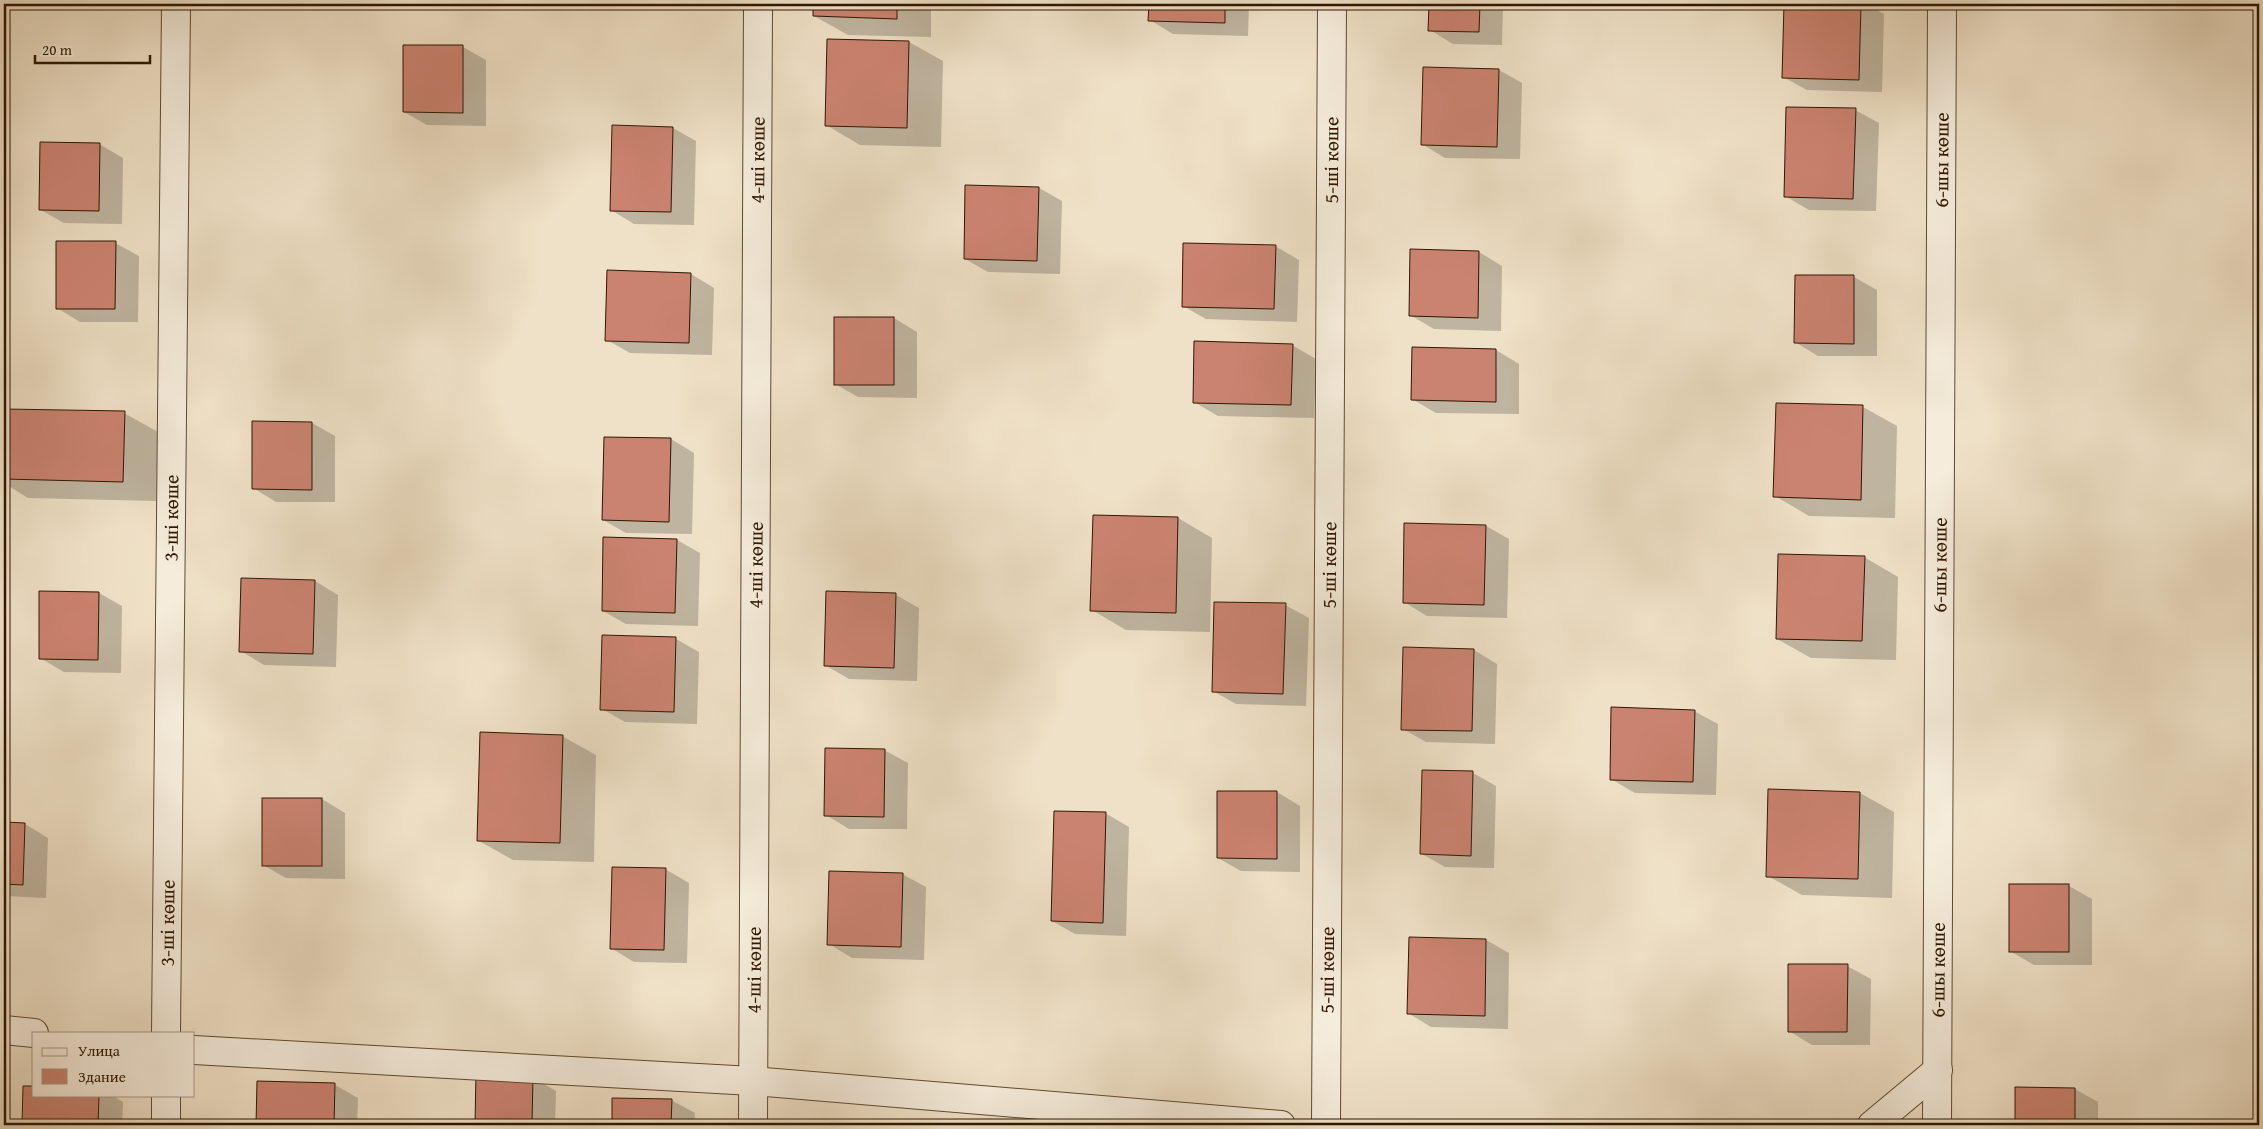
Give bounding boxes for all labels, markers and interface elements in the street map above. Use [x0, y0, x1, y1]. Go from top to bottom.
scale bar [35, 32, 150, 64]
text: 20 m [42, 39, 73, 60]
street label: 6-шы көше [1926, 112, 1956, 208]
street label: 4-ші көше [742, 116, 771, 204]
street label: 5-ші көше [1316, 116, 1345, 204]
street label: 3-ші көше [156, 474, 185, 562]
street label: 6-шы көше [1924, 517, 1954, 613]
street label: 4-ші көше [740, 521, 770, 609]
street label: 5-ші көше [1314, 521, 1343, 609]
street label: 3-ші көше [152, 879, 181, 967]
street label: 6-шы көше [1922, 922, 1952, 1018]
street label: 4-ші көше [738, 926, 768, 1014]
street label: 5-ші көше [1312, 926, 1341, 1014]
legend [32, 1032, 195, 1096]
text: Улица [78, 1040, 121, 1061]
text: Здание [78, 1066, 126, 1087]

